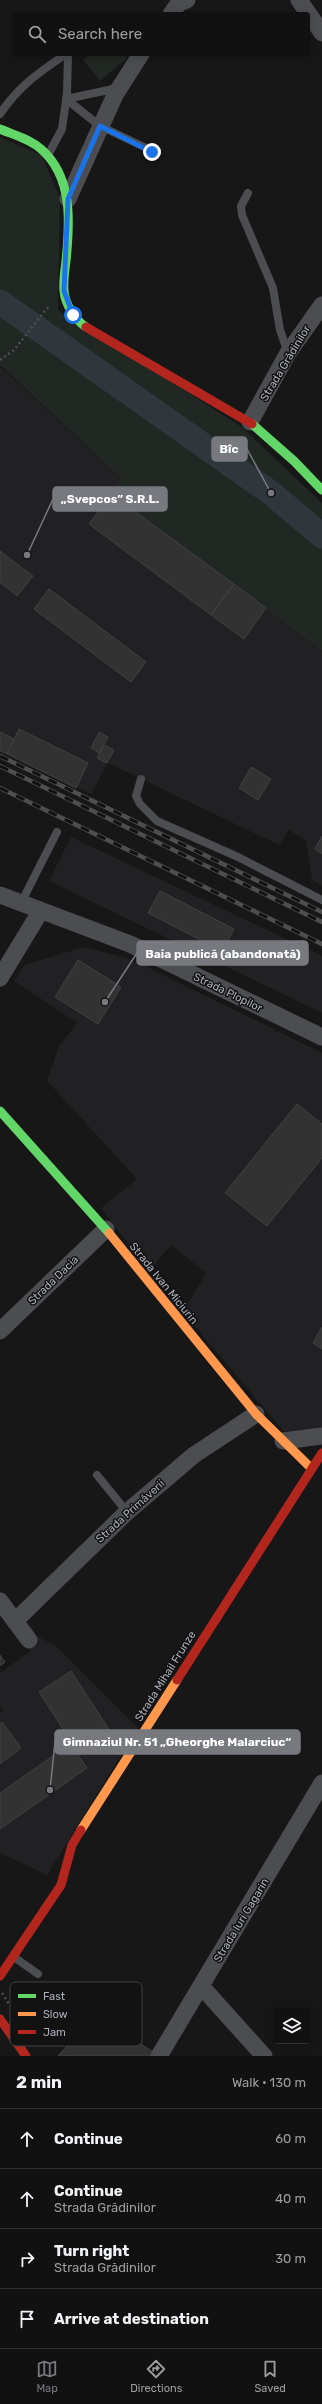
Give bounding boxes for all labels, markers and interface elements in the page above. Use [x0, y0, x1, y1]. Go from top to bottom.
search box [12, 12, 310, 56]
icon: search [26, 23, 48, 45]
text: Search here [58, 25, 142, 43]
route end [143, 143, 161, 161]
route start [64, 306, 82, 324]
street label: Strada Grădinilor [258, 322, 314, 403]
callout: Bîc [212, 437, 247, 461]
text: Bîc [220, 442, 238, 456]
callout: „Svepcos” S.R.L. [53, 487, 167, 511]
text: „Svepcos” S.R.L. [61, 492, 159, 506]
callout: Baia publică (abandonată) [137, 941, 308, 965]
text: Baia publică (abandonată) [145, 947, 301, 961]
street label: Strada Plopilor [191, 970, 265, 1015]
street label: Strada Ivan Miciurin [127, 1240, 201, 1327]
street label: Strada Dacia [25, 1253, 81, 1308]
street label: Strada Primăverii [93, 1477, 167, 1546]
street label: Strada Mihail Frunze [132, 1629, 199, 1724]
callout: Gimnaziul Nr. 51 „Gheorghe Malarciuc“ [55, 1730, 300, 1754]
text: Gimnaziul Nr. 51 „Gheorghe Malarciuc“ [63, 1735, 291, 1749]
street label: Strada Iuri Gagarin [211, 1876, 272, 1965]
legend [10, 1982, 142, 2046]
text: Fast [43, 1990, 66, 2003]
text: Slow [43, 2008, 68, 2021]
map controls [274, 2008, 310, 2044]
button: layers [274, 2008, 310, 2044]
text: Jam [43, 2026, 66, 2039]
text: 2 min [16, 2072, 62, 2092]
text: Walk · 130 m [232, 2075, 306, 2090]
icon: ahead [16, 2128, 38, 2150]
text: Continue [54, 2130, 123, 2148]
text: 60 m [275, 2131, 306, 2146]
text: Continue [54, 2182, 123, 2200]
icon: ahead [16, 2188, 38, 2210]
text: 40 m [275, 2191, 306, 2206]
text: Strada Grădinilor [54, 2200, 156, 2215]
text: Turn right [54, 2242, 129, 2260]
icon: right [16, 2248, 38, 2270]
text: 30 m [275, 2251, 306, 2266]
text: Strada Grădinilor [54, 2260, 156, 2275]
icon: arrive [16, 2308, 38, 2330]
text: Arrive at destination [54, 2310, 209, 2328]
tab: Map [36, 2358, 58, 2395]
tab: Directions [130, 2358, 182, 2395]
tab: Saved [255, 2358, 286, 2395]

